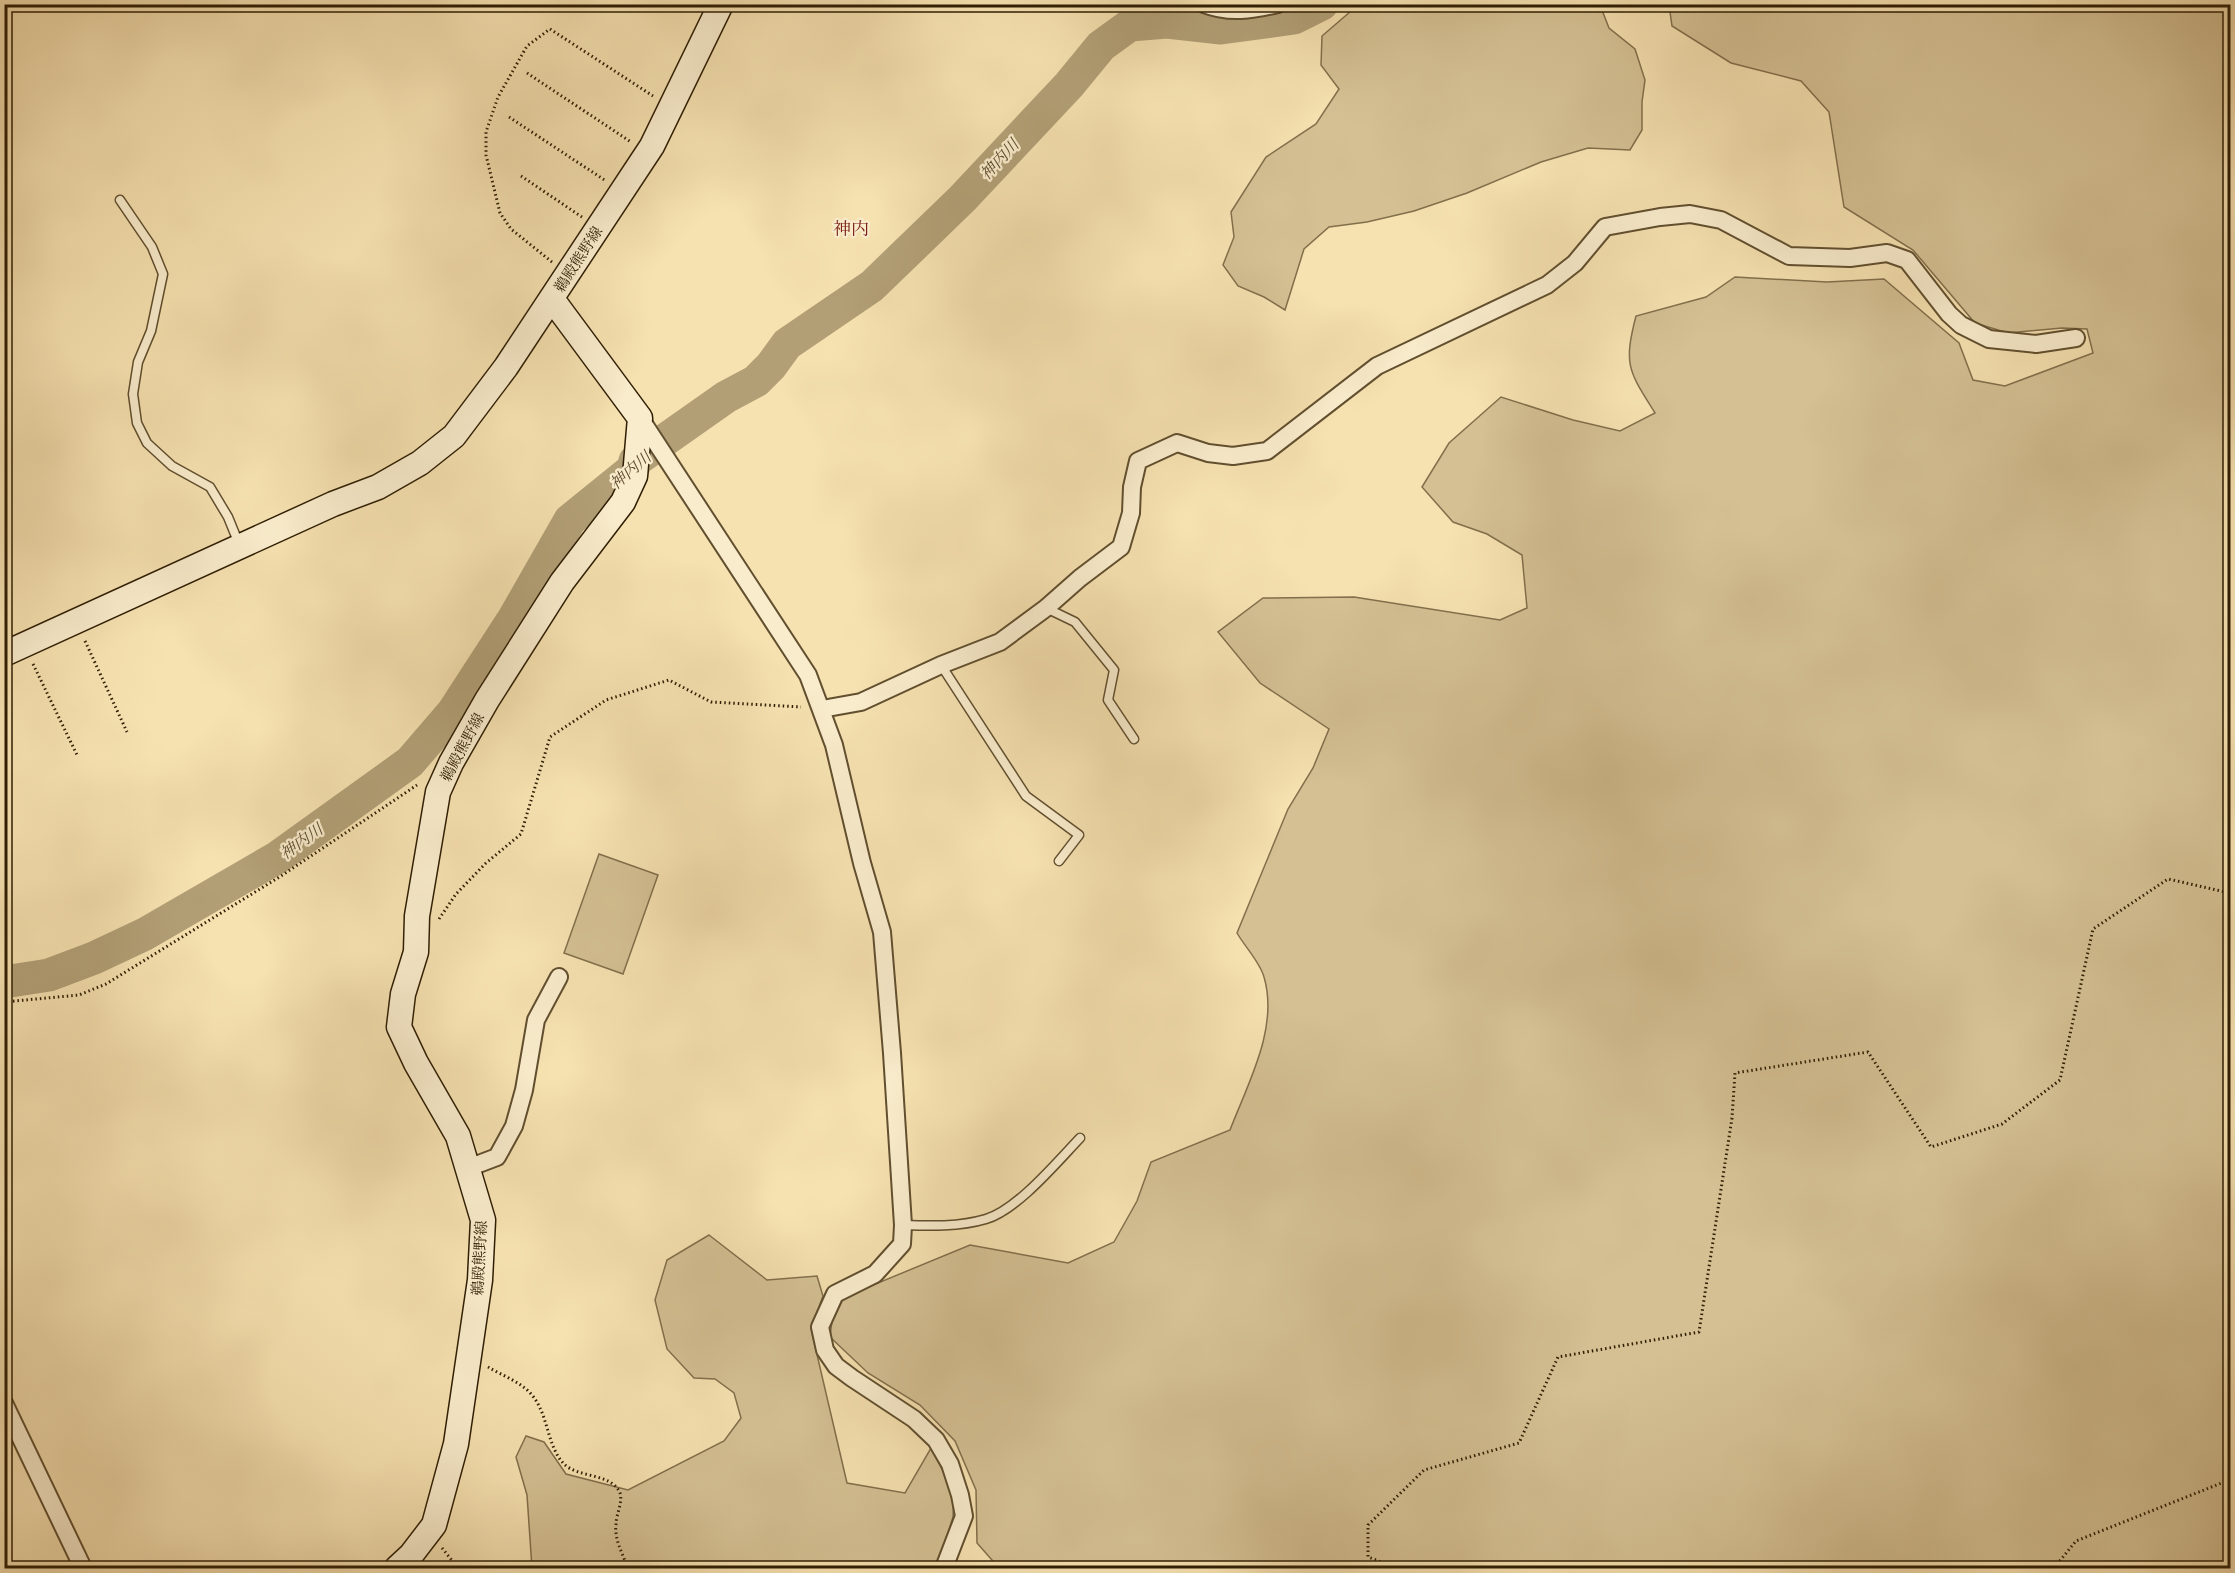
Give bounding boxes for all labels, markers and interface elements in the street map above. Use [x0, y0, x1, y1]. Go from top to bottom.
water label: 神内川 [975, 133, 1024, 183]
district label: 神内 [833, 218, 869, 240]
street label: 鵜殿熊野線 [550, 222, 606, 296]
water label: 神内川 [605, 445, 656, 493]
street label: 鵜殿熊野線 [436, 709, 488, 785]
water label: 神内川 [276, 818, 328, 863]
street label: 鵜殿熊野線 [468, 1220, 490, 1296]

